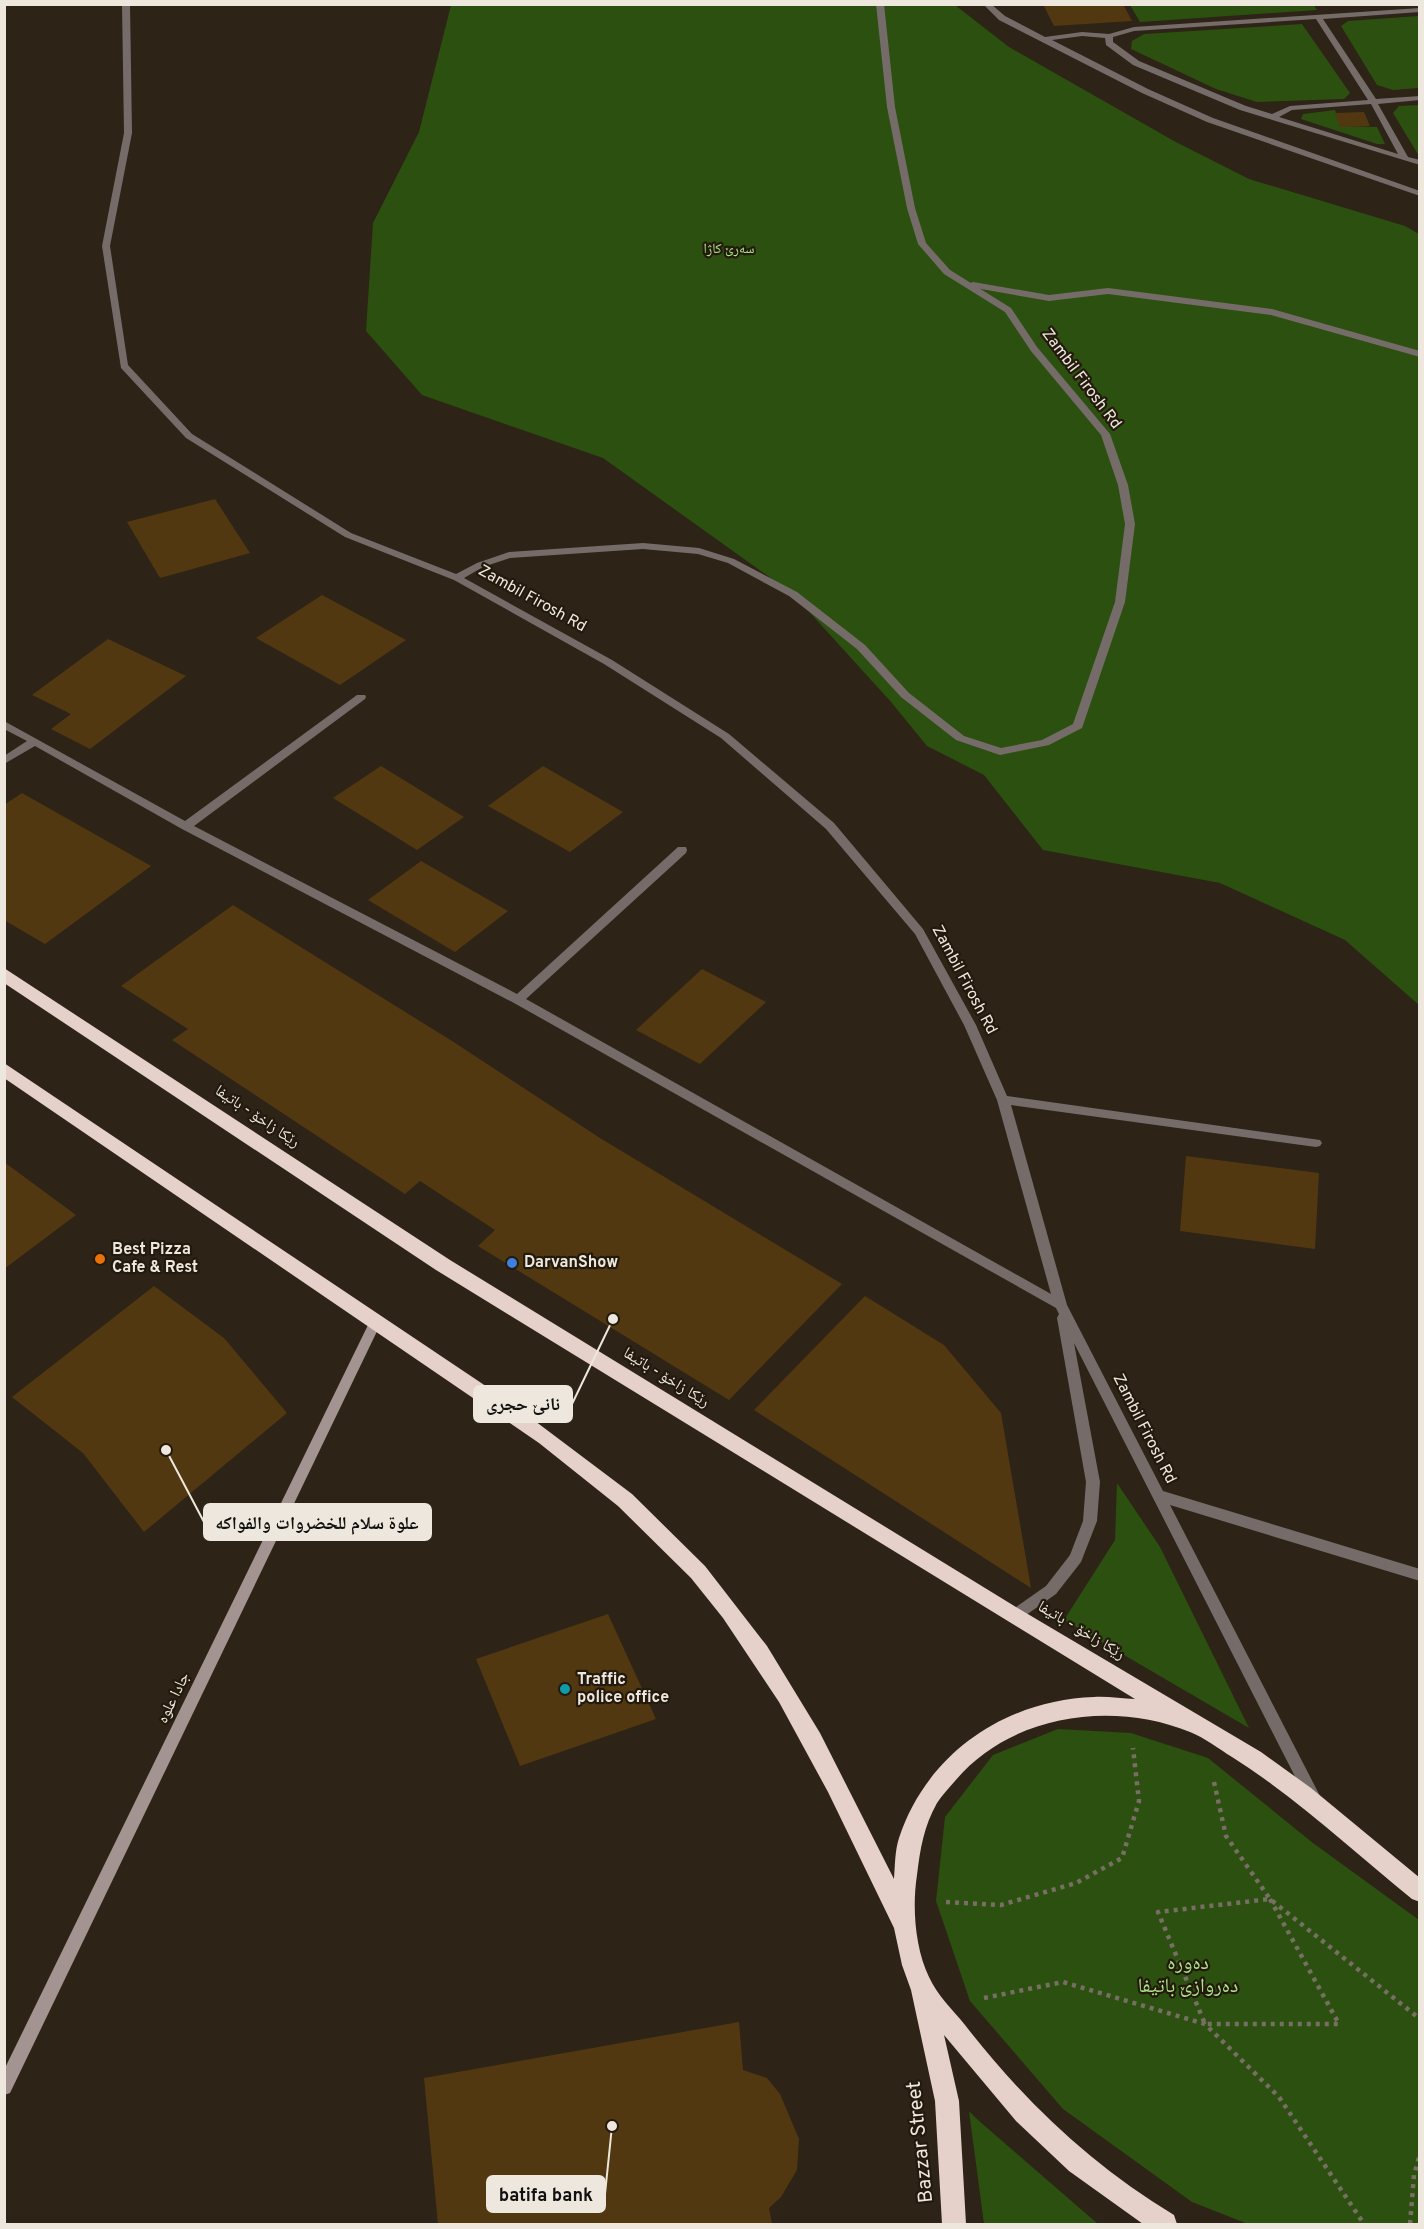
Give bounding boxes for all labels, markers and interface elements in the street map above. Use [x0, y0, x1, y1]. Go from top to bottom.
park label: سەرێ کاژا [704, 241, 754, 258]
street label: Zambil Firosh Rd [1037, 325, 1125, 433]
street label: Zambil Firosh Rd [474, 561, 590, 637]
street label: Zambil Firosh Rd [927, 922, 1001, 1038]
street label: رێکا زاخۆ - باتیفا [211, 1081, 303, 1153]
place label: Best Pizza Cafe & Rest [112, 1240, 198, 1278]
marker: Best Pizza Cafe & Rest [93, 1252, 107, 1266]
place label: DarvanShow [524, 1253, 618, 1273]
marker: DarvanShow [505, 1256, 519, 1270]
street label: رێکا زاخۆ - باتیفا [619, 1343, 713, 1413]
street label: Zambil Firosh Rd [1108, 1371, 1180, 1487]
callout: نانێ حجری [474, 1386, 572, 1422]
text: نانێ حجری [486, 1394, 560, 1417]
callout: علوة سلام للخضروات والفواكه [204, 1504, 431, 1540]
text: علوة سلام للخضروات والفواكه [215, 1513, 419, 1536]
street label: رێکا زاخۆ - باتیفا [1034, 1597, 1128, 1665]
street label: جادا علوه [153, 1669, 195, 1727]
place label: Traffic police office [577, 1670, 669, 1708]
marker: Traffic police office [558, 1682, 572, 1696]
park label: ده‌وره‌ ده‌روازێ باتيفا [1138, 1951, 1238, 2000]
street label: Bazzar Street [902, 2080, 940, 2204]
callout: batifa bank [487, 2176, 605, 2212]
text: batifa bank [499, 2185, 593, 2208]

